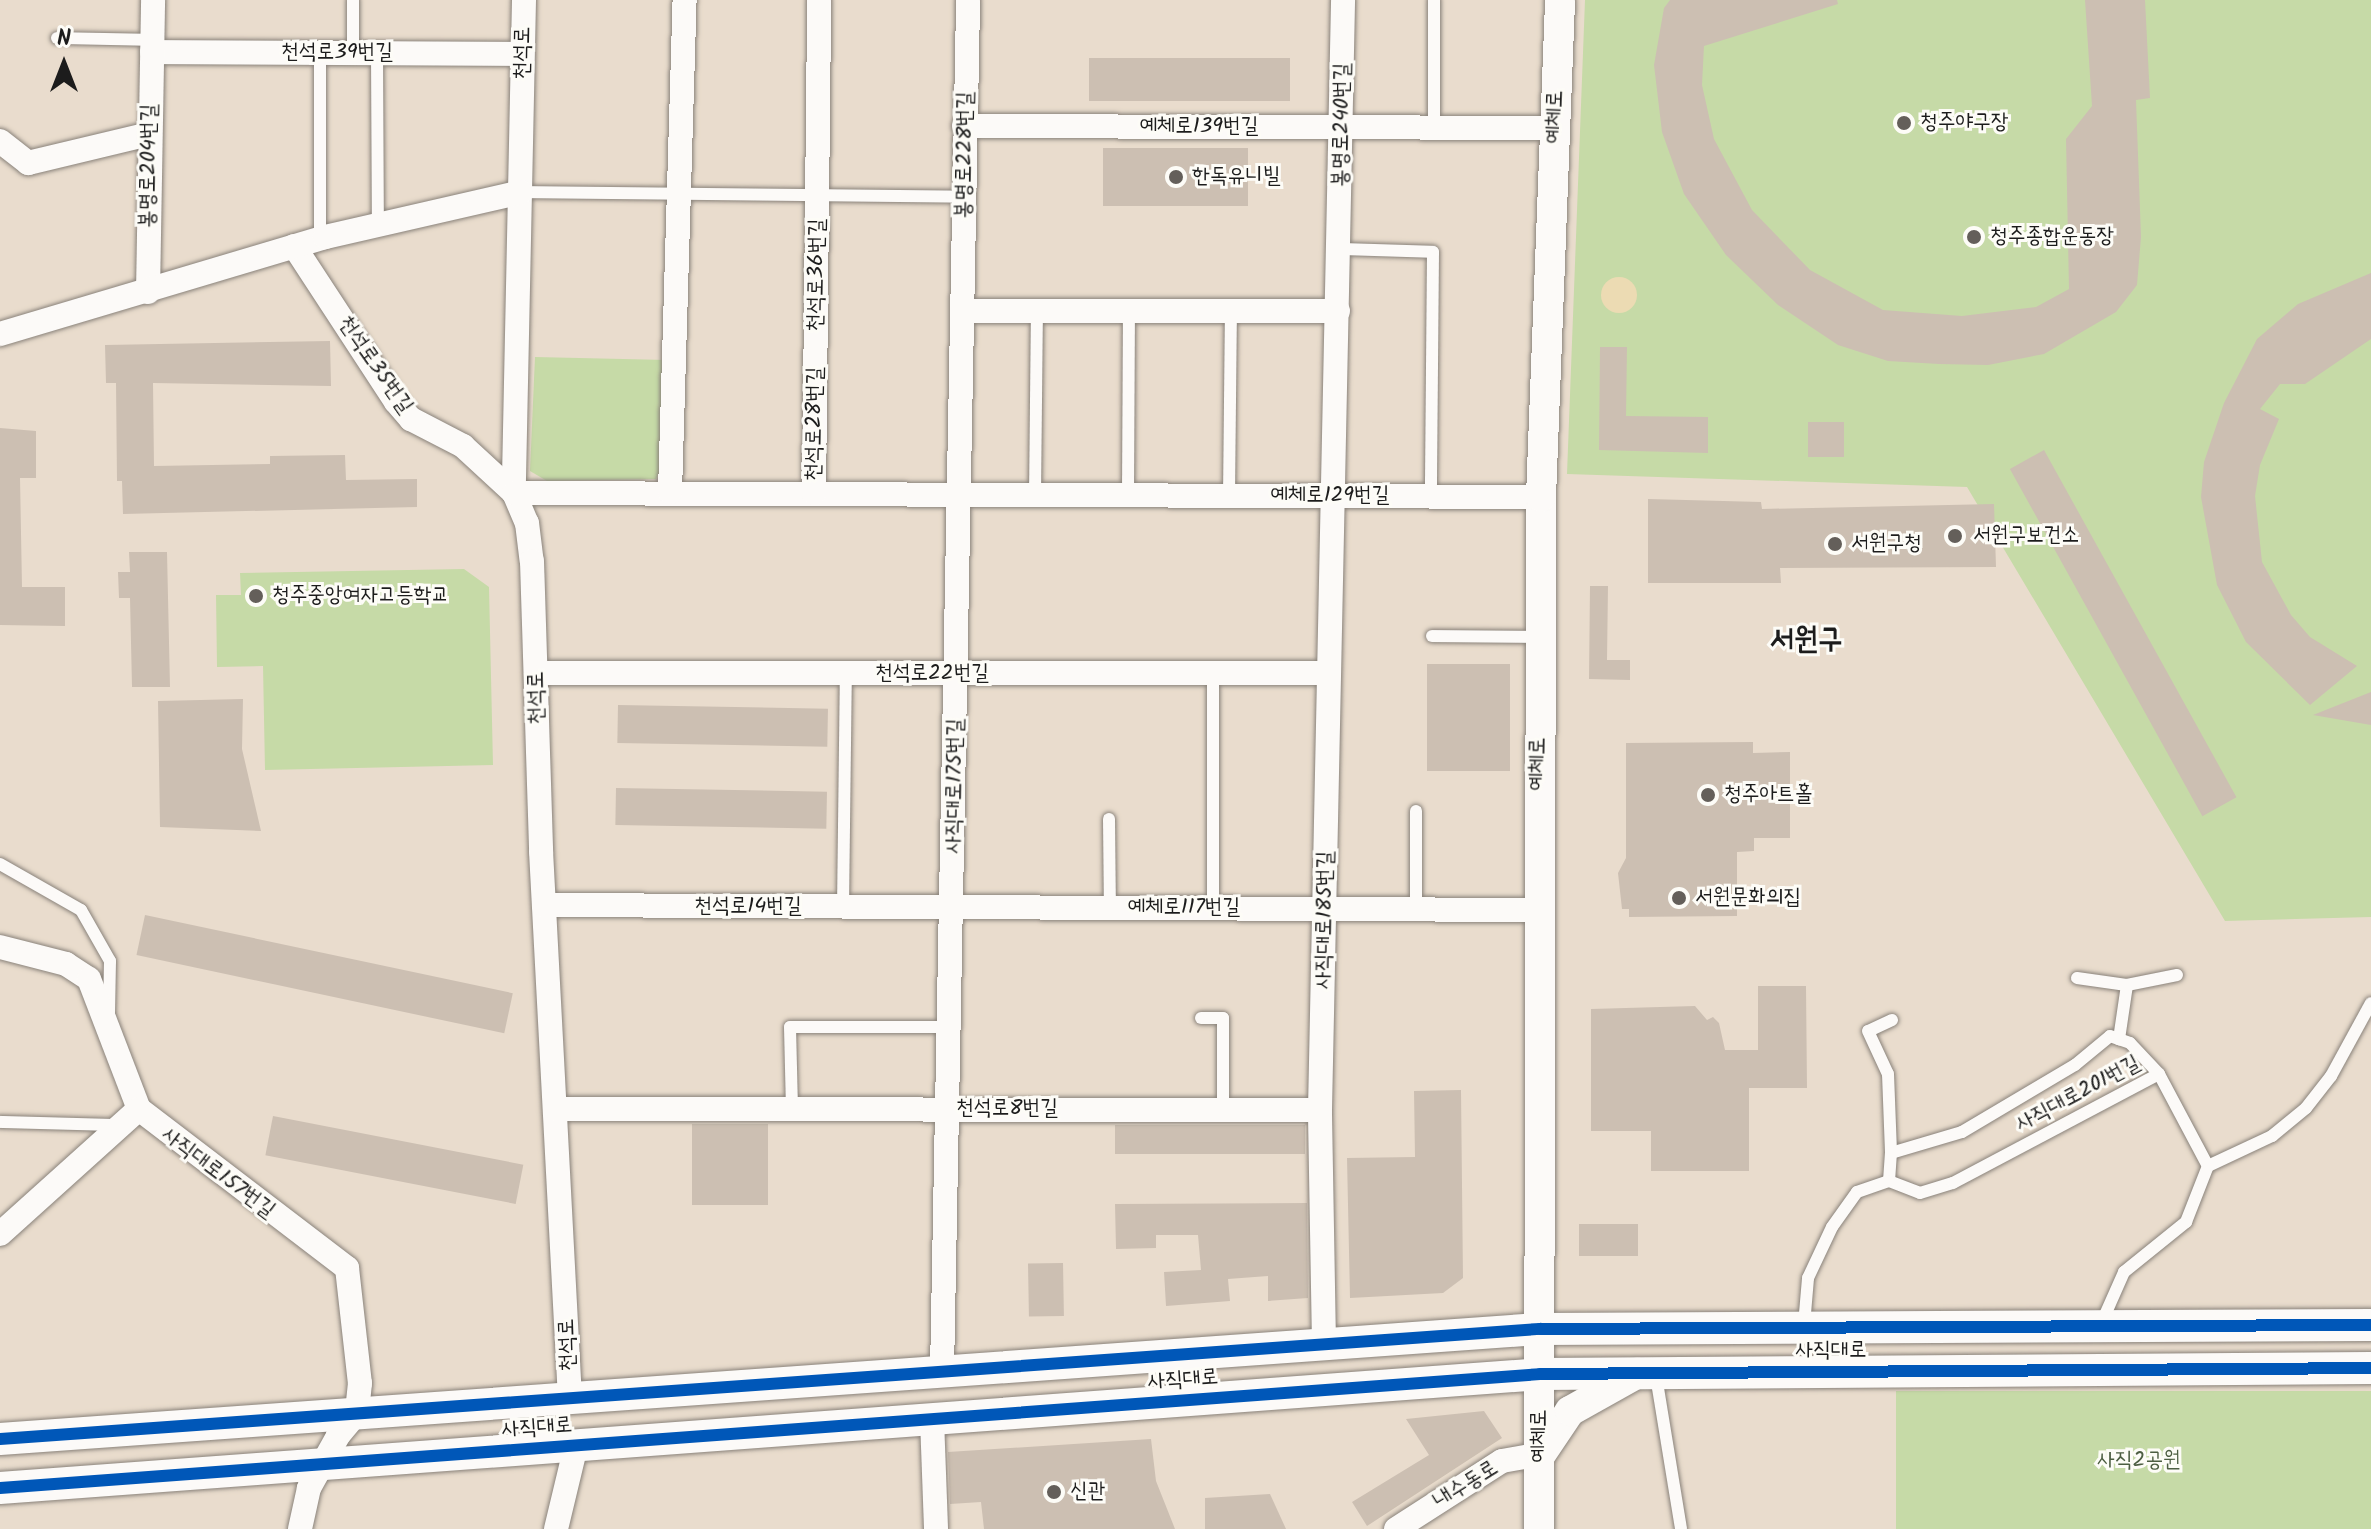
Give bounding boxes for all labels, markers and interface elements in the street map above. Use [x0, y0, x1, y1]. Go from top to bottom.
text: N [57, 22, 71, 57]
north arrow [24, 24, 104, 104]
street label: 천석로 [509, 26, 537, 80]
street label: 천석로39번길 [281, 40, 393, 66]
street label: 봉명로240번길 [1328, 63, 1356, 187]
street label: 예체로 [1541, 90, 1569, 144]
street label: 봉명로228번길 [951, 91, 979, 219]
street label: 봉명로204번길 [135, 104, 163, 228]
place label: 청주야구장 [1920, 110, 2009, 136]
street label: 예체로139번길 [1140, 114, 1258, 140]
marker: 청주야구장 [1895, 114, 1913, 132]
place label: 한독유니빌 [1192, 164, 1281, 190]
marker: 한독유니빌 [1167, 168, 1185, 186]
street label: 천석로36번길 [803, 218, 831, 332]
place label: 청주종합운동장 [1990, 224, 2114, 250]
marker: 청주종합운동장 [1965, 228, 1983, 246]
street label: 천석로35번길 [332, 311, 418, 419]
street label: 천석로28번길 [801, 367, 829, 481]
street label: 예체로129번길 [1271, 483, 1389, 509]
place label: 서원구보건소 [1973, 523, 2079, 549]
marker: 서원구보건소 [1944, 525, 1966, 547]
place label: 서원구청 [1851, 531, 1922, 557]
marker: 서원구청 [1826, 535, 1844, 553]
place label: 청주중앙여자고등학교 [272, 583, 449, 609]
marker: 청주중앙여자고등학교 [247, 587, 265, 605]
district label: 서원구 [1770, 622, 1842, 658]
street label: 천석로22번길 [875, 661, 989, 687]
street label: 천석로 [523, 671, 551, 725]
street label: 사직대로175번길 [941, 718, 969, 854]
street label: 예체로 [1524, 737, 1552, 791]
place label: 청주아트홀 [1724, 782, 1813, 808]
marker: 청주아트홀 [1699, 786, 1717, 804]
street label: 사직대로185번길 [1311, 851, 1339, 989]
place label: 서원문화의집 [1695, 885, 1801, 911]
marker: 서원문화의집 [1670, 889, 1688, 907]
street label: 천석로14번길 [694, 894, 802, 920]
street label: 예체로117번길 [1128, 895, 1240, 921]
street label: 사직대로201번길 [2011, 1050, 2145, 1138]
street label: 천석로8번길 [956, 1096, 1058, 1122]
street label: 사직대로157번길 [156, 1122, 280, 1224]
street label: 천석로 [554, 1318, 582, 1372]
street label: 사직대로 [1796, 1338, 1866, 1364]
street label: 사직대로 [1147, 1364, 1219, 1396]
street label: 예체로 [1527, 1409, 1553, 1463]
street label: 사직대로 [501, 1412, 573, 1444]
park label: 사직2공원 [2097, 1448, 2181, 1474]
street label: 내수동로 [1429, 1455, 1503, 1515]
place label: 신관 [1070, 1479, 1105, 1505]
marker: 신관 [1045, 1483, 1063, 1501]

